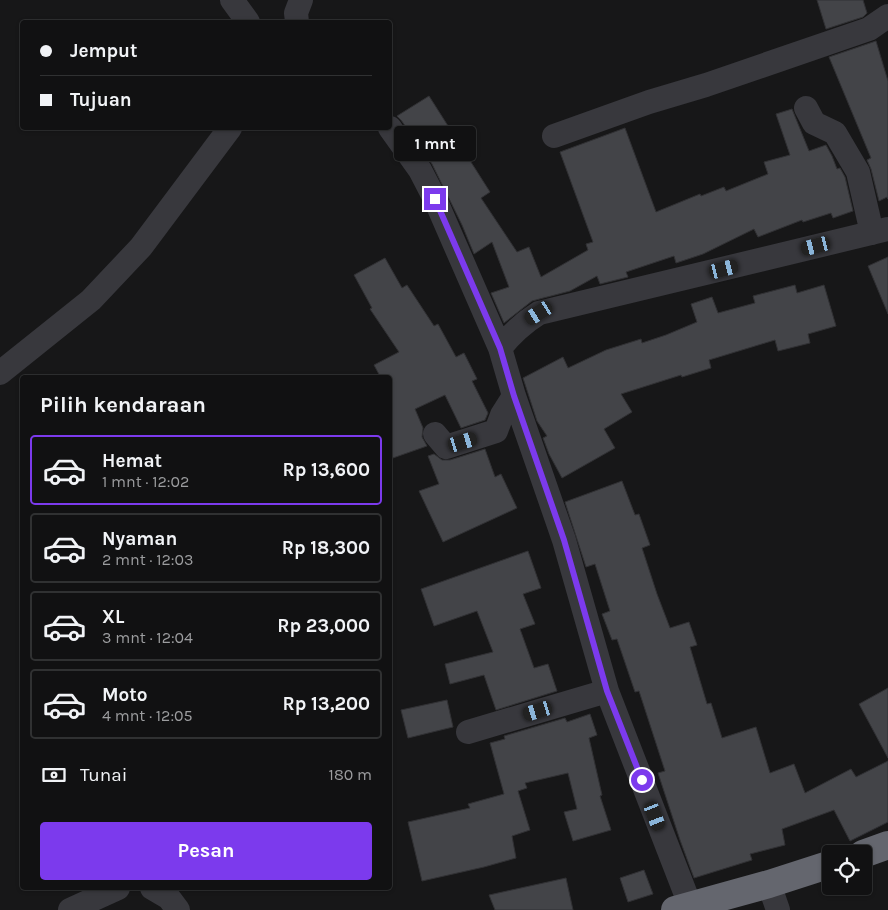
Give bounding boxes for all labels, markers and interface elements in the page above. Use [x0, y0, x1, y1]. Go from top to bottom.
text: Jemput [70, 40, 138, 62]
text: Tujuan [70, 89, 132, 111]
callout: 1 mnt [394, 126, 476, 162]
text: 1 mnt [414, 134, 456, 153]
route end [424, 188, 446, 210]
car [799, 235, 832, 257]
car [707, 258, 740, 280]
car [522, 299, 555, 327]
text: Pilih kendaraan [40, 392, 206, 418]
car [446, 430, 479, 454]
icon: car [42, 448, 87, 493]
text: Hemat [102, 450, 162, 472]
text: Rp 13,600 [282, 459, 370, 481]
text: 1 mnt · 12:02 [102, 472, 189, 491]
icon: car [42, 526, 87, 571]
text: Nyaman [102, 528, 177, 550]
text: Rp 18,300 [282, 537, 370, 559]
text: 2 mnt · 12:03 [102, 550, 193, 569]
icon: car [42, 604, 87, 649]
text: XL [102, 606, 124, 628]
text: Rp 23,000 [277, 615, 370, 637]
text: 3 mnt · 12:04 [102, 628, 193, 647]
icon: car [42, 682, 87, 727]
text: Moto [102, 684, 148, 706]
text: Rp 13,200 [282, 693, 370, 715]
car [521, 699, 554, 723]
text: 4 mnt · 12:05 [102, 706, 193, 725]
icon: cash [40, 761, 68, 789]
text: Tunai [80, 764, 127, 786]
text: 180 m [329, 765, 372, 784]
route start [631, 769, 653, 791]
car [642, 799, 667, 833]
button: Pesan [40, 822, 372, 880]
map controls [822, 845, 872, 895]
button: locate [822, 845, 872, 895]

